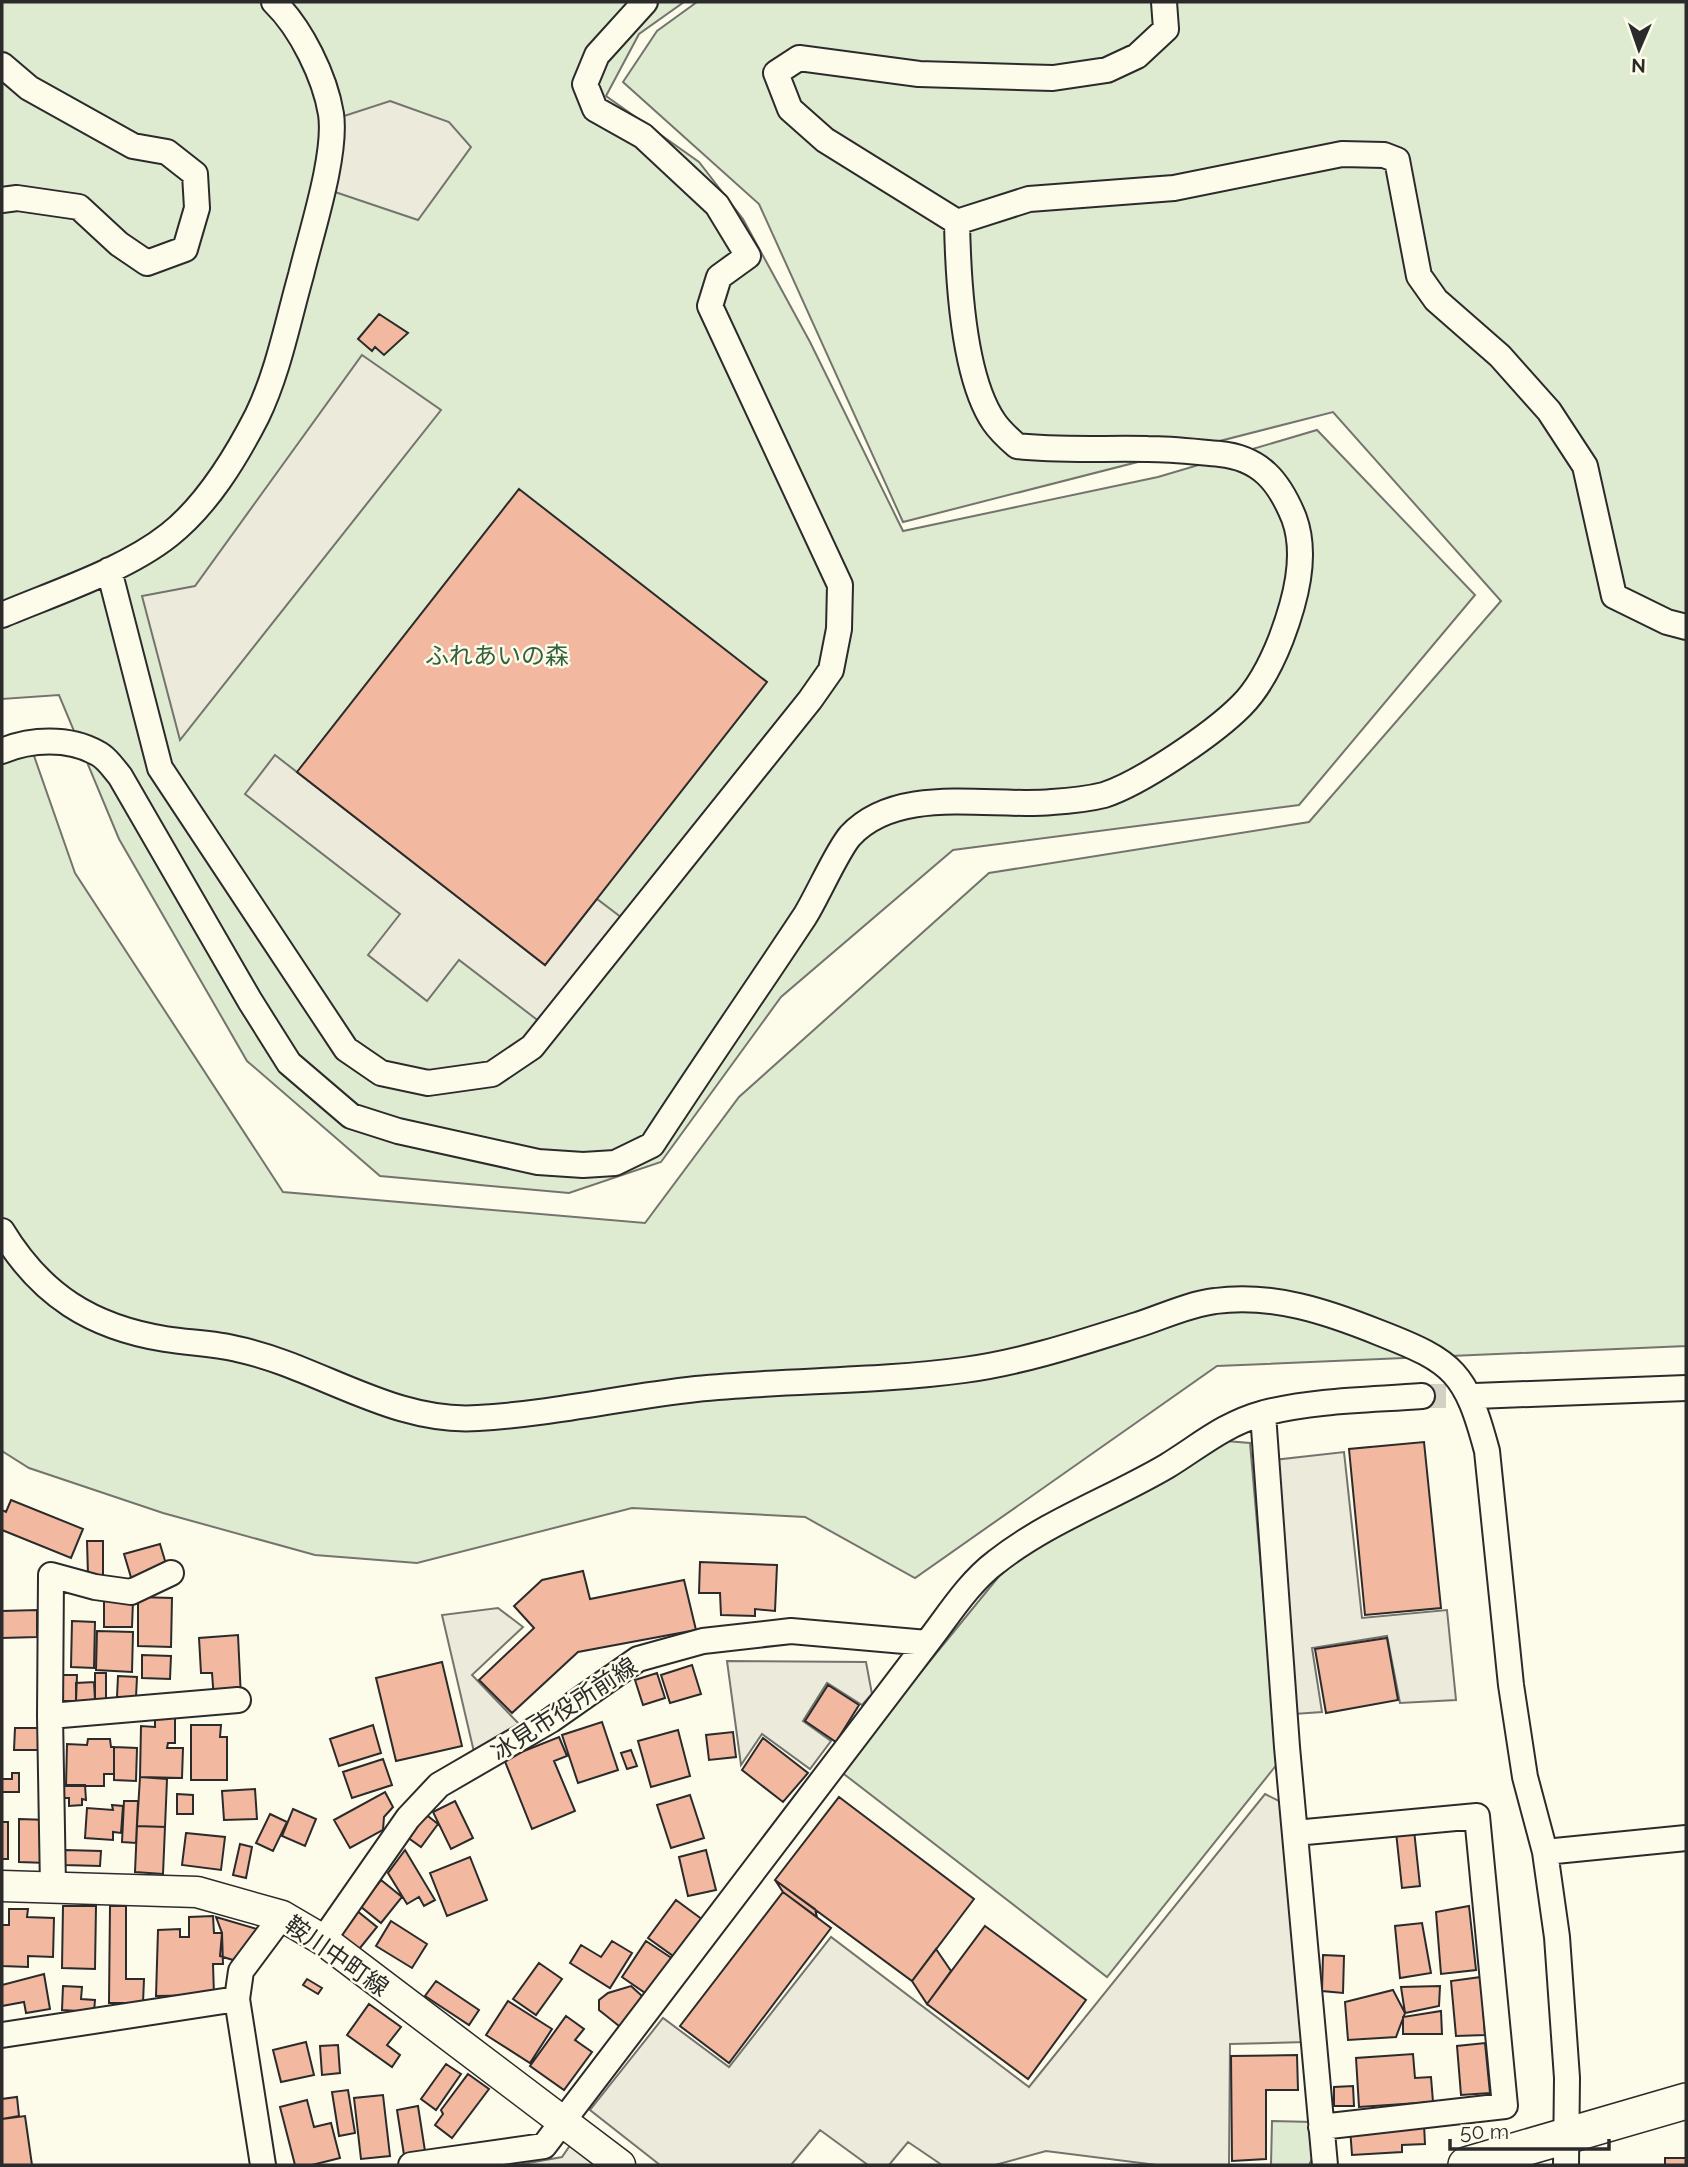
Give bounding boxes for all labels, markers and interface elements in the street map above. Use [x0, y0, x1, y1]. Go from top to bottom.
north arrow [1604, 14, 1674, 84]
text: N [1631, 55, 1646, 77]
park label: ふれあいの森 [425, 641, 569, 670]
street label: 冰見市役所前線 [486, 1651, 642, 1767]
street label: 鞍川中町線 [280, 1910, 394, 2002]
scale bar [1450, 2108, 1609, 2152]
text: 50 m [1460, 2119, 1509, 2144]

